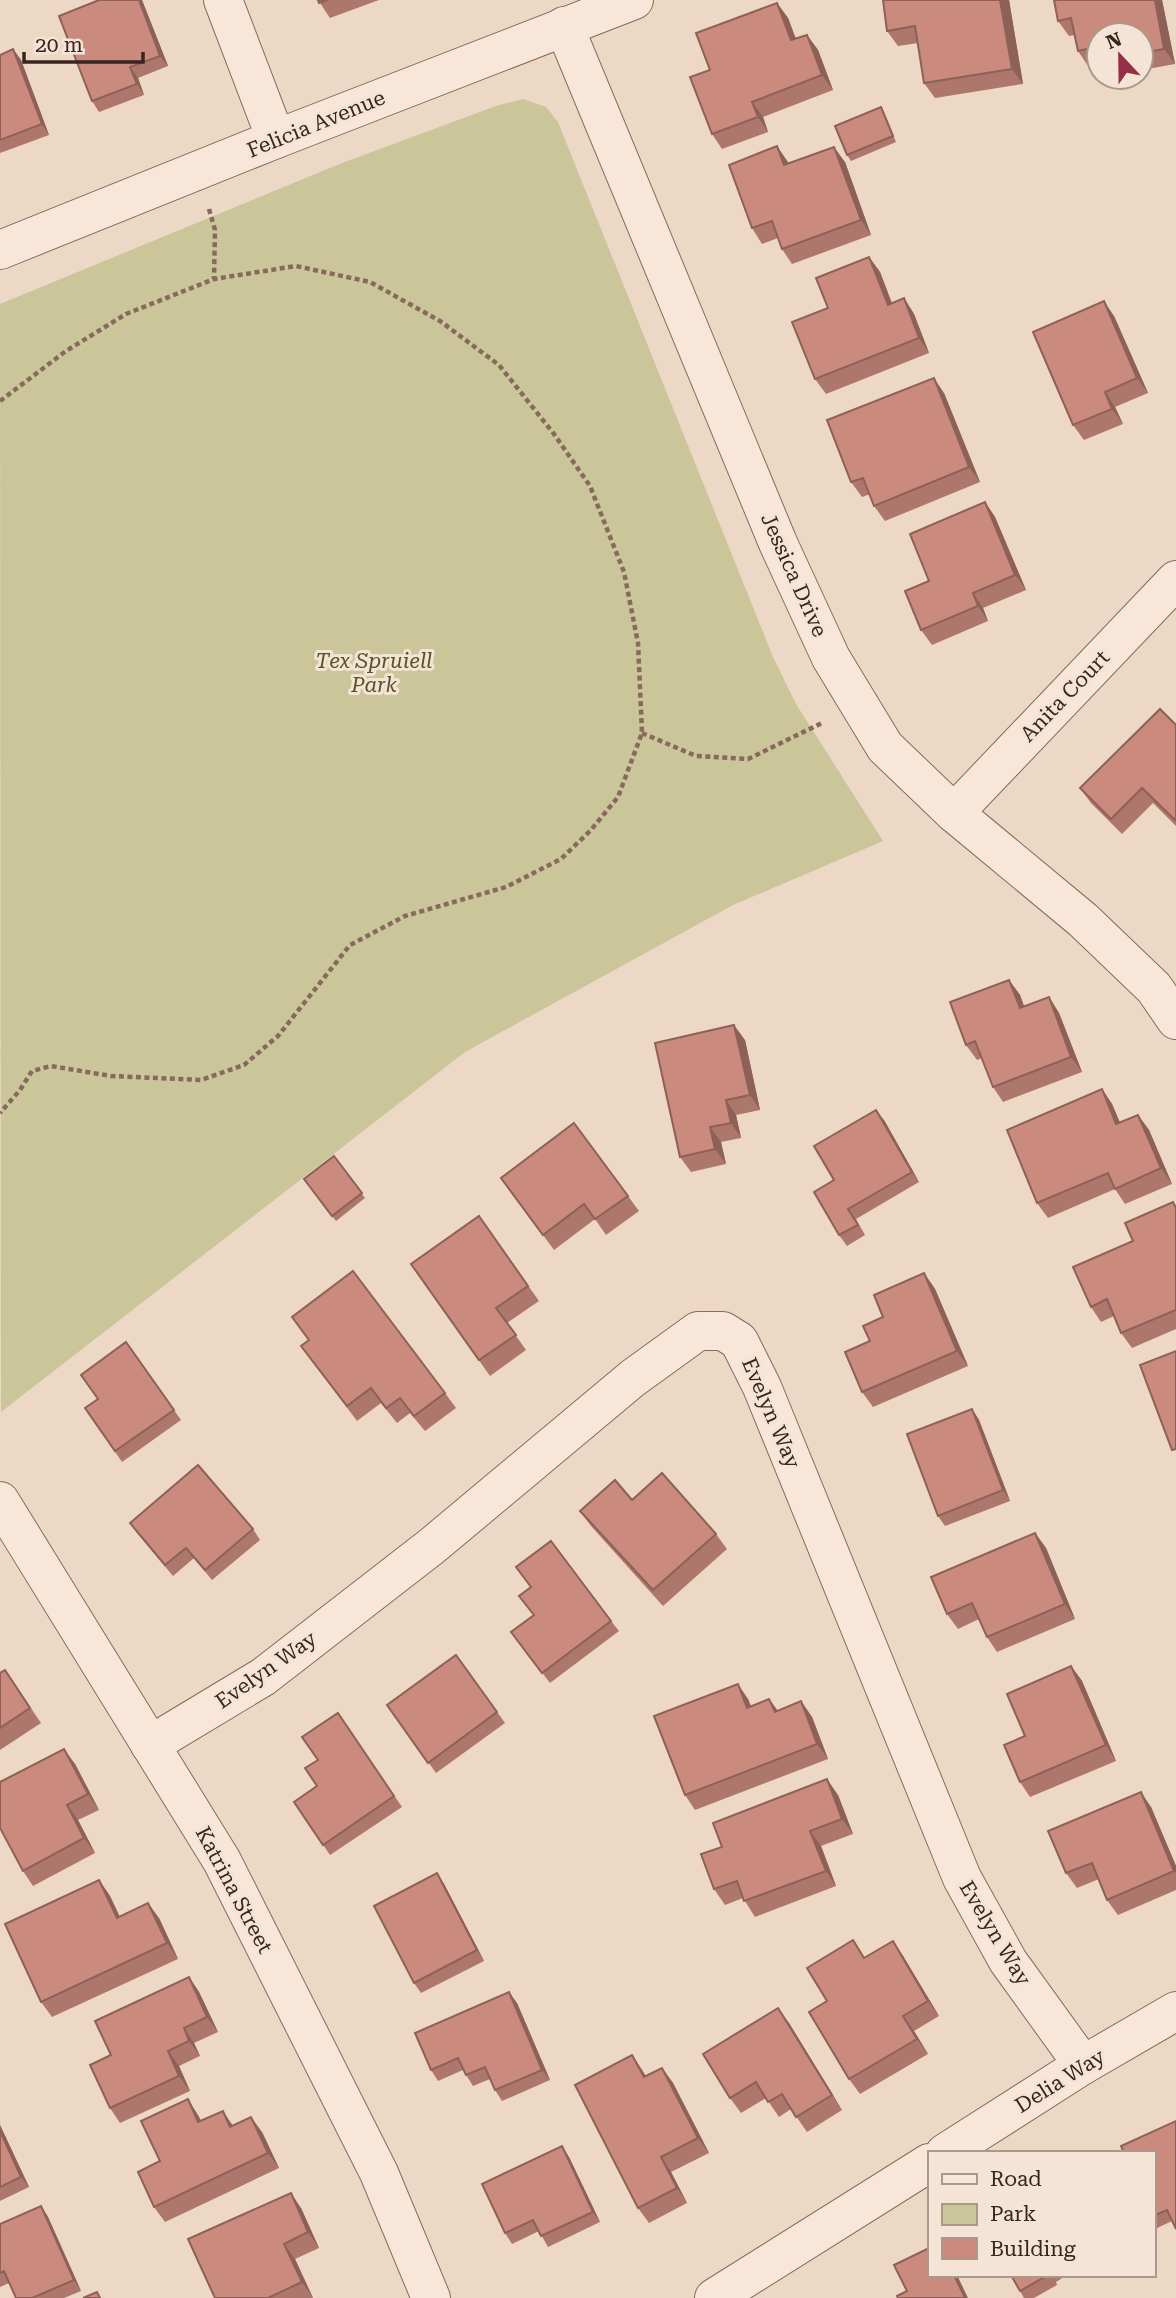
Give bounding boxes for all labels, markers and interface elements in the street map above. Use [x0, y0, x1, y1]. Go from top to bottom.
scale bar [24, 21, 144, 65]
north arrow [1085, 21, 1155, 91]
text: N [1103, 27, 1125, 54]
text: 20 m [35, 33, 83, 57]
street label: Felicia Avenue [244, 85, 388, 163]
street label: Jessica Drive [756, 509, 832, 641]
street label: Anita Court [1016, 645, 1114, 747]
park label: Tex Spruiell Park [316, 649, 432, 697]
street label: Evelyn Way [737, 1354, 805, 1472]
street label: Evelyn Way [211, 1626, 322, 1714]
street label: Katrina Street [191, 1823, 277, 1957]
street label: Evelyn Way [954, 1876, 1036, 1990]
street label: Delia Way [1011, 2044, 1110, 2118]
legend [928, 2151, 1155, 2277]
text: Road [990, 2167, 1042, 2191]
text: Park [990, 2202, 1036, 2226]
text: Building [990, 2237, 1076, 2261]

